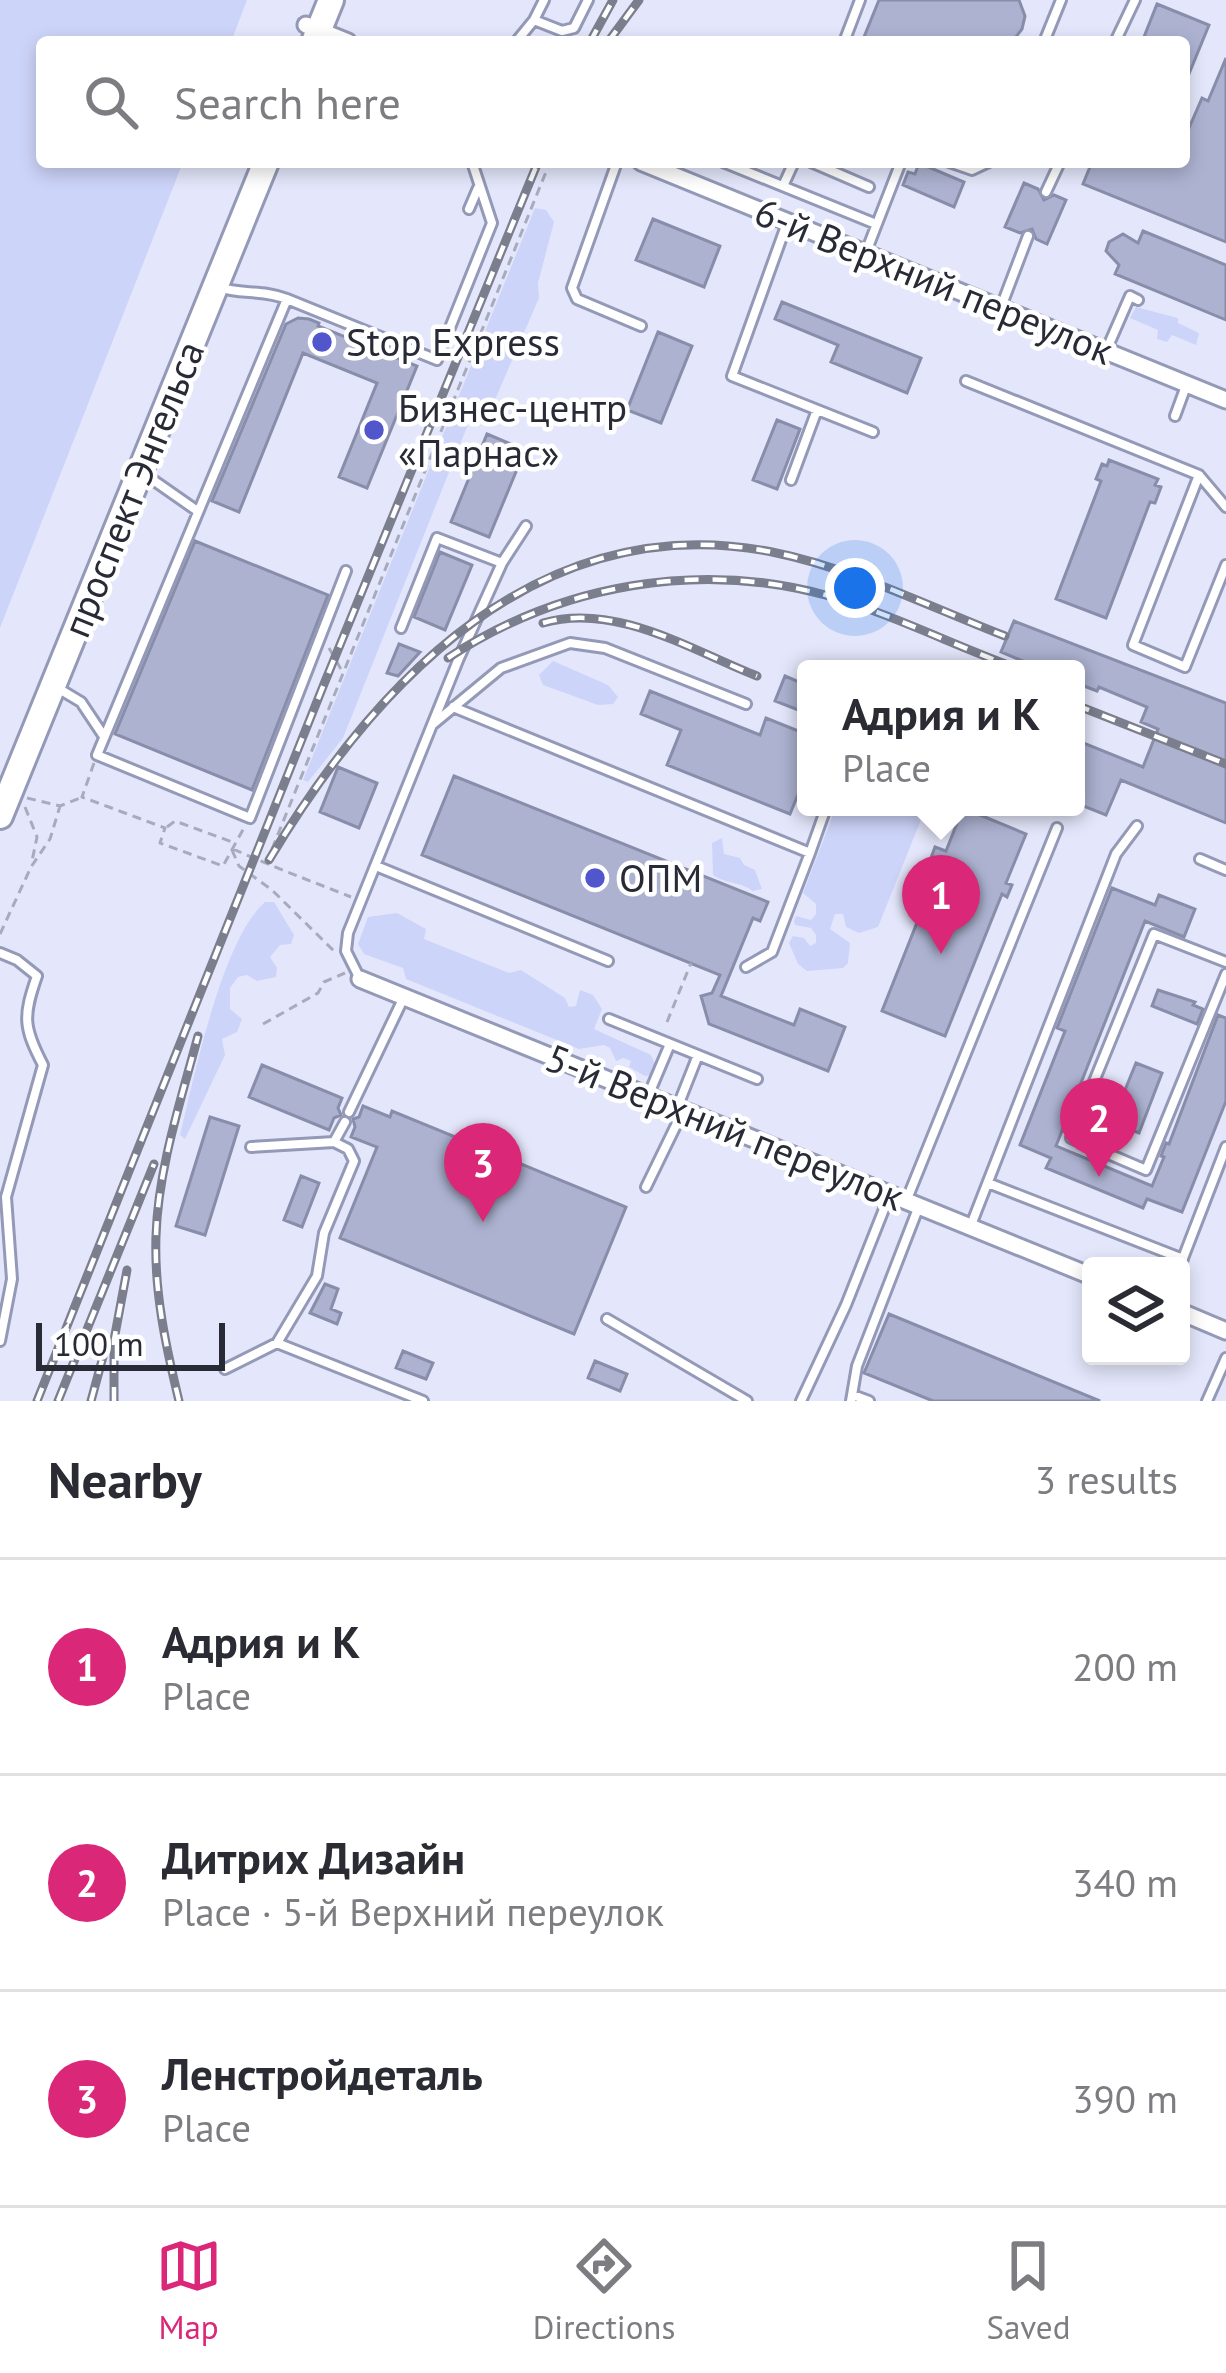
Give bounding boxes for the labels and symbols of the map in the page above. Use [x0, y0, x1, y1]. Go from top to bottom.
street label: 6-й Верхний переулок [748, 185, 1121, 376]
place label: Stop Express [346, 316, 560, 367]
marker: Stop Express [309, 329, 335, 355]
street label: проспект Энгельса [50, 333, 215, 644]
place label: Бизнес-центр «Парнас» [398, 382, 627, 478]
marker: Бизнес-центр «Парнас» [361, 417, 387, 443]
your location [825, 558, 885, 618]
place label: ОПМ [619, 852, 702, 903]
pin: 1 [902, 855, 980, 954]
marker: ОПМ [582, 865, 608, 891]
street label: 5-й Верхний переулок [539, 1031, 912, 1222]
pin: 2 [1060, 1078, 1138, 1177]
pin: 3 [444, 1123, 522, 1222]
scale bar [36, 1317, 225, 1370]

